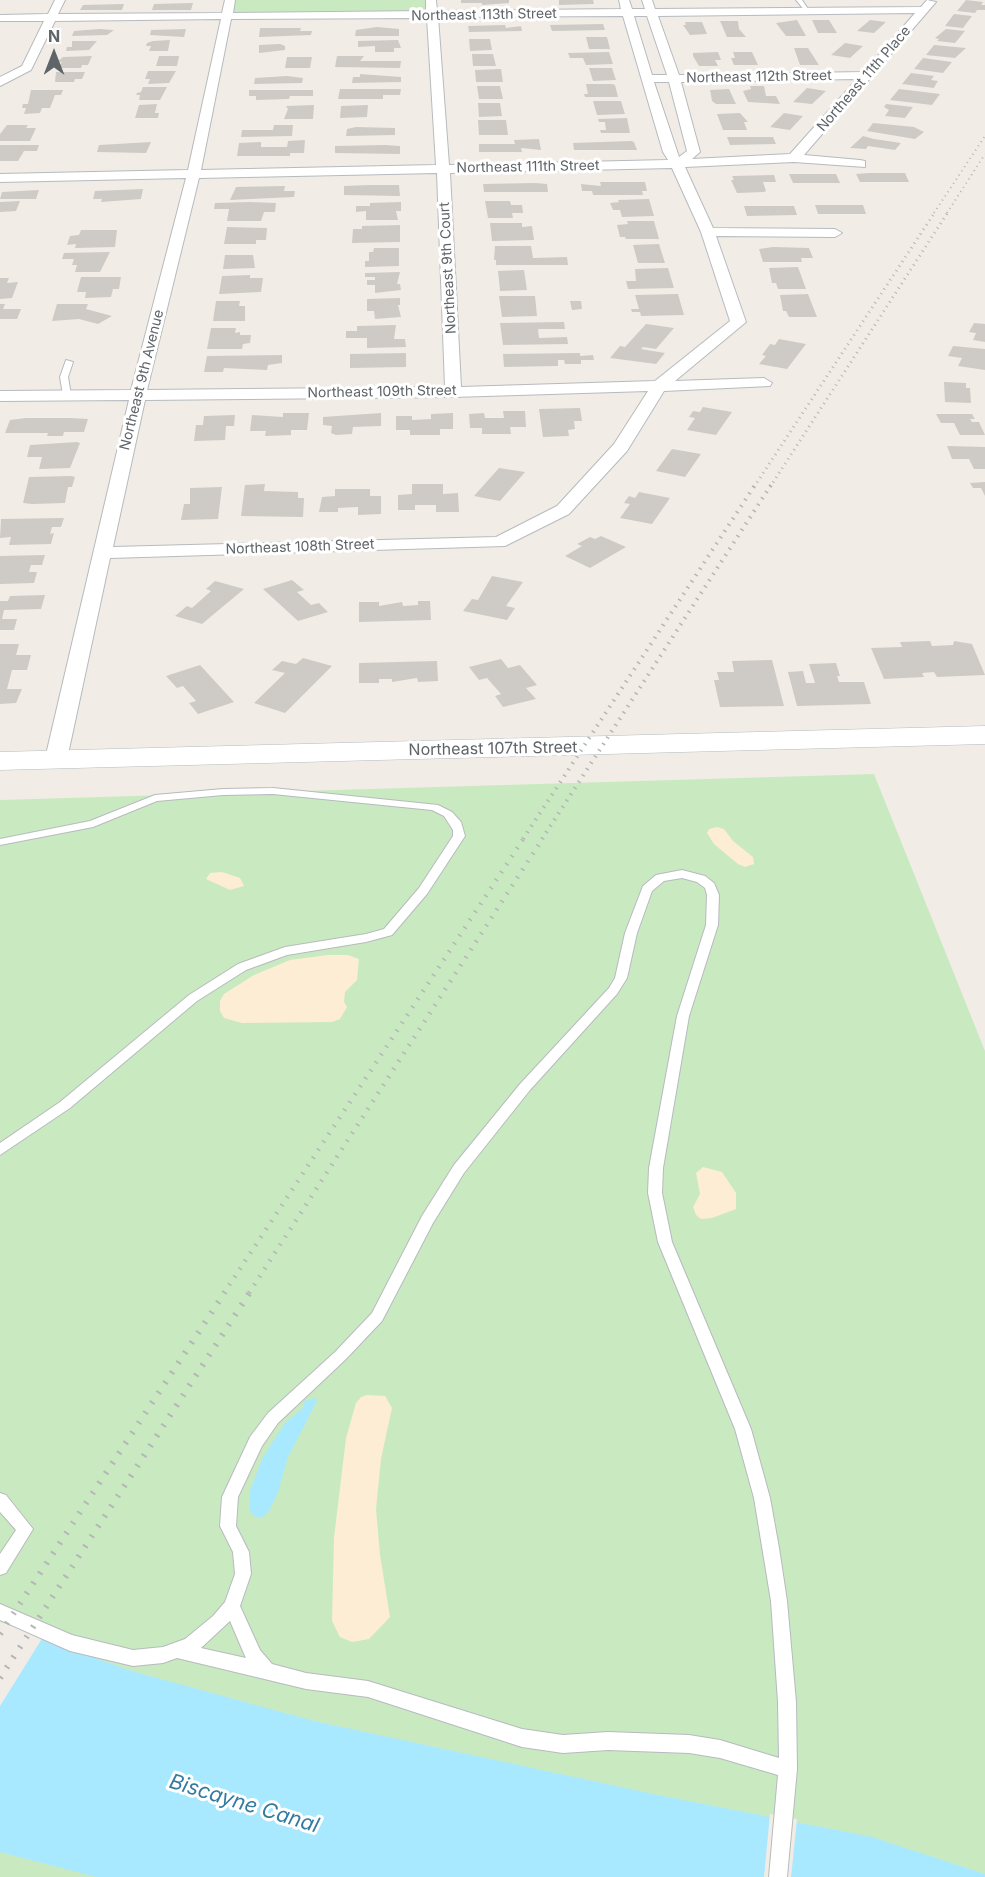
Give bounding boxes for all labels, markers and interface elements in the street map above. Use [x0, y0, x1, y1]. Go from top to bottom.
street label: Northeast 113th Street [411, 5, 557, 25]
street label: Northeast 11th Place [814, 23, 914, 135]
north arrow [24, 24, 84, 84]
text: N [48, 26, 60, 46]
street label: Northeast 112th Street [686, 67, 832, 87]
street label: Northeast 111th Street [456, 157, 600, 177]
street label: Northeast 9th Court [436, 202, 460, 334]
street label: Northeast 9th Avenue [116, 308, 168, 452]
street label: Northeast 109th Street [307, 382, 457, 402]
street label: Northeast 108th Street [225, 536, 375, 558]
street label: Northeast 107th Street [408, 738, 578, 760]
water label: Biscayne Canal [166, 1769, 322, 1839]

